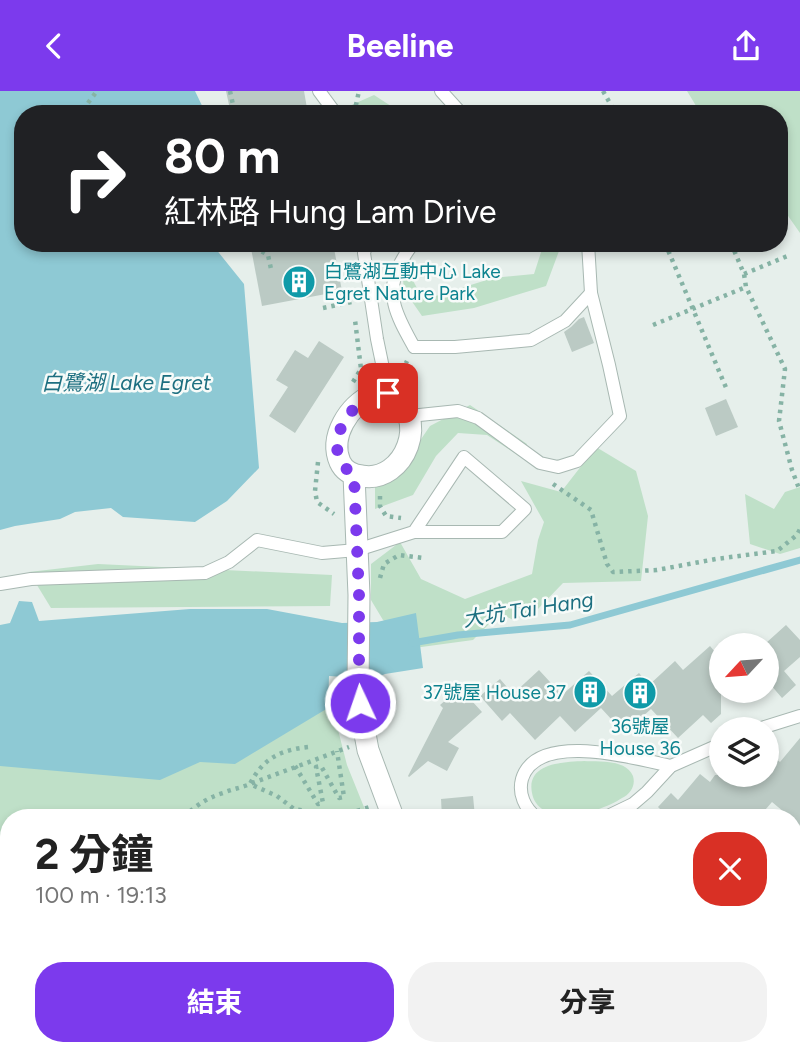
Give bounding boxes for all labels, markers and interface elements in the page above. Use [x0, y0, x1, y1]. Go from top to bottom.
icon: back [35, 27, 73, 65]
text: Beeline [346, 27, 454, 65]
icon: share [727, 27, 765, 65]
text: 80 m [164, 126, 280, 185]
icon: right [49, 133, 140, 224]
text: 紅林路 Hung Lam Drive [164, 193, 496, 231]
place label: 白鷺湖互動中心 Lake Egret Nature Park [324, 260, 501, 305]
building icon: 白鷺湖互動中心 Lake Egret Nature Park [280, 263, 318, 301]
pin [358, 363, 418, 423]
water label: 白鷺湖 Lake Egret [41, 370, 212, 395]
icon: arrive [369, 374, 407, 412]
water label: 大坑 Tai Hang [461, 586, 595, 632]
north arrow [709, 633, 779, 703]
map controls [709, 633, 779, 787]
position arrow [323, 666, 397, 740]
building icon: 37號屋 House 37 [571, 673, 609, 711]
building icon: 36號屋 House 36 [621, 674, 659, 712]
place label: 37號屋 House 37 [422, 681, 566, 704]
place label: 36號屋 House 36 [600, 715, 681, 760]
button: layers [709, 717, 779, 787]
text: 2 分鐘 [35, 829, 153, 880]
button: close [693, 832, 767, 906]
text: 100 m · 19:13 [35, 881, 167, 909]
button: 結束 [35, 962, 394, 1042]
button: 分享 [408, 962, 767, 1042]

